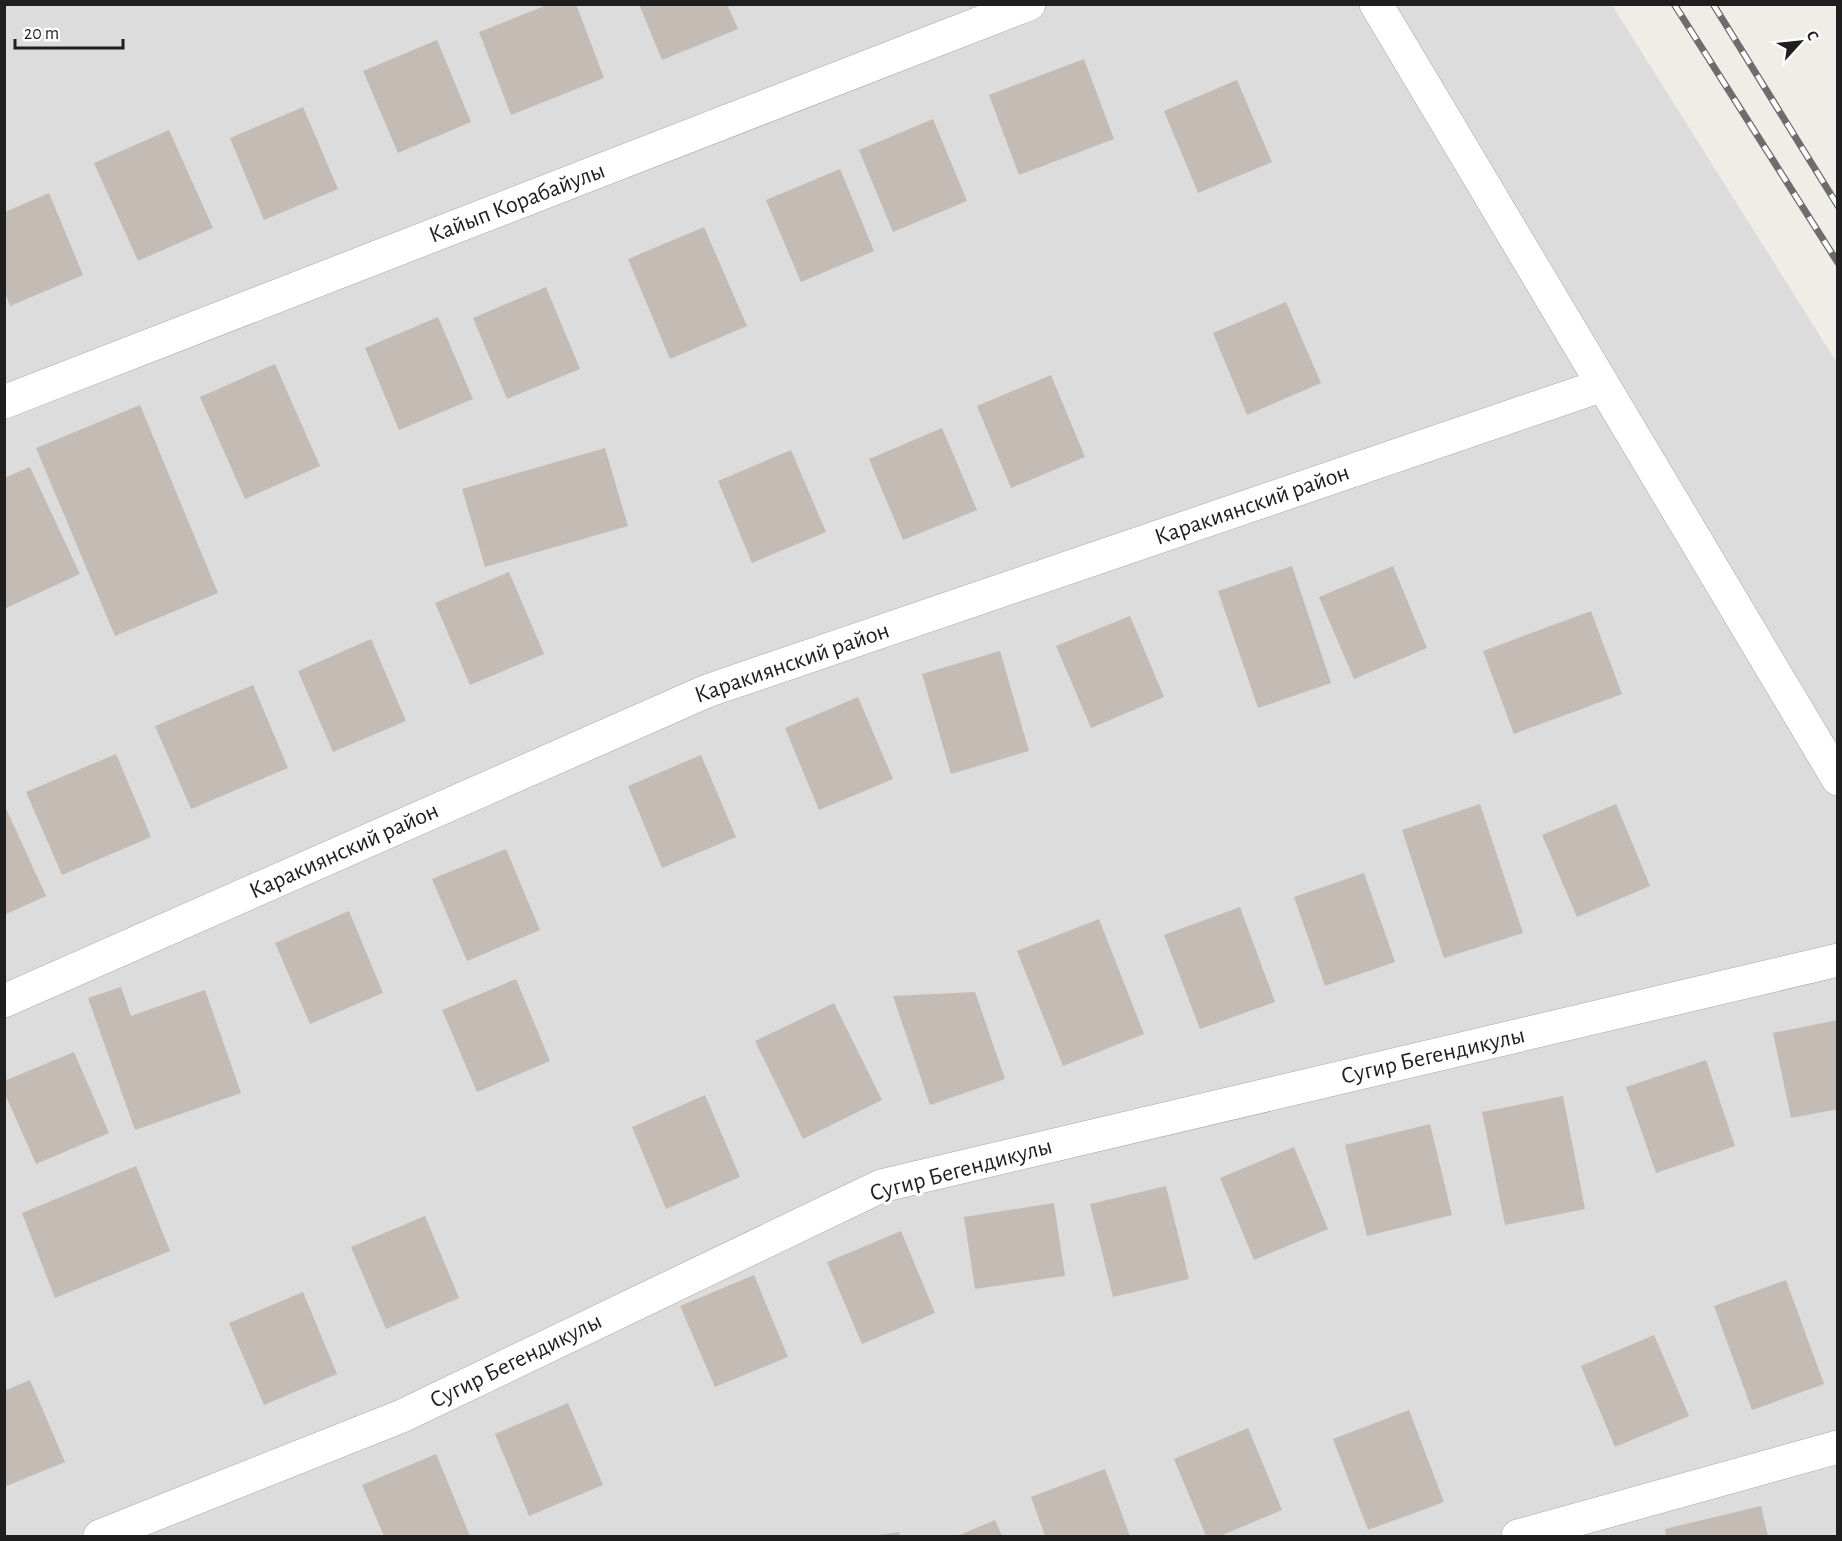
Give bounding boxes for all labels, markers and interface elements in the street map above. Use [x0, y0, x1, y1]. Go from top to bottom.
scale bar [15, 12, 123, 50]
north arrow [1770, 12, 1830, 72]
text: 20 m [24, 25, 59, 43]
text: С [1803, 28, 1822, 43]
street label: Кайып Корабайулы [426, 158, 608, 248]
street label: Каракиянский район [1151, 460, 1353, 550]
street label: Каракиянский район [691, 618, 893, 708]
street label: Каракиянский район [246, 798, 442, 904]
street label: Сугир Бегендикулы [1339, 1023, 1527, 1089]
street label: Сугир Бегендикулы [867, 1134, 1055, 1206]
street label: Сугир Бегендикулы [426, 1309, 606, 1413]

